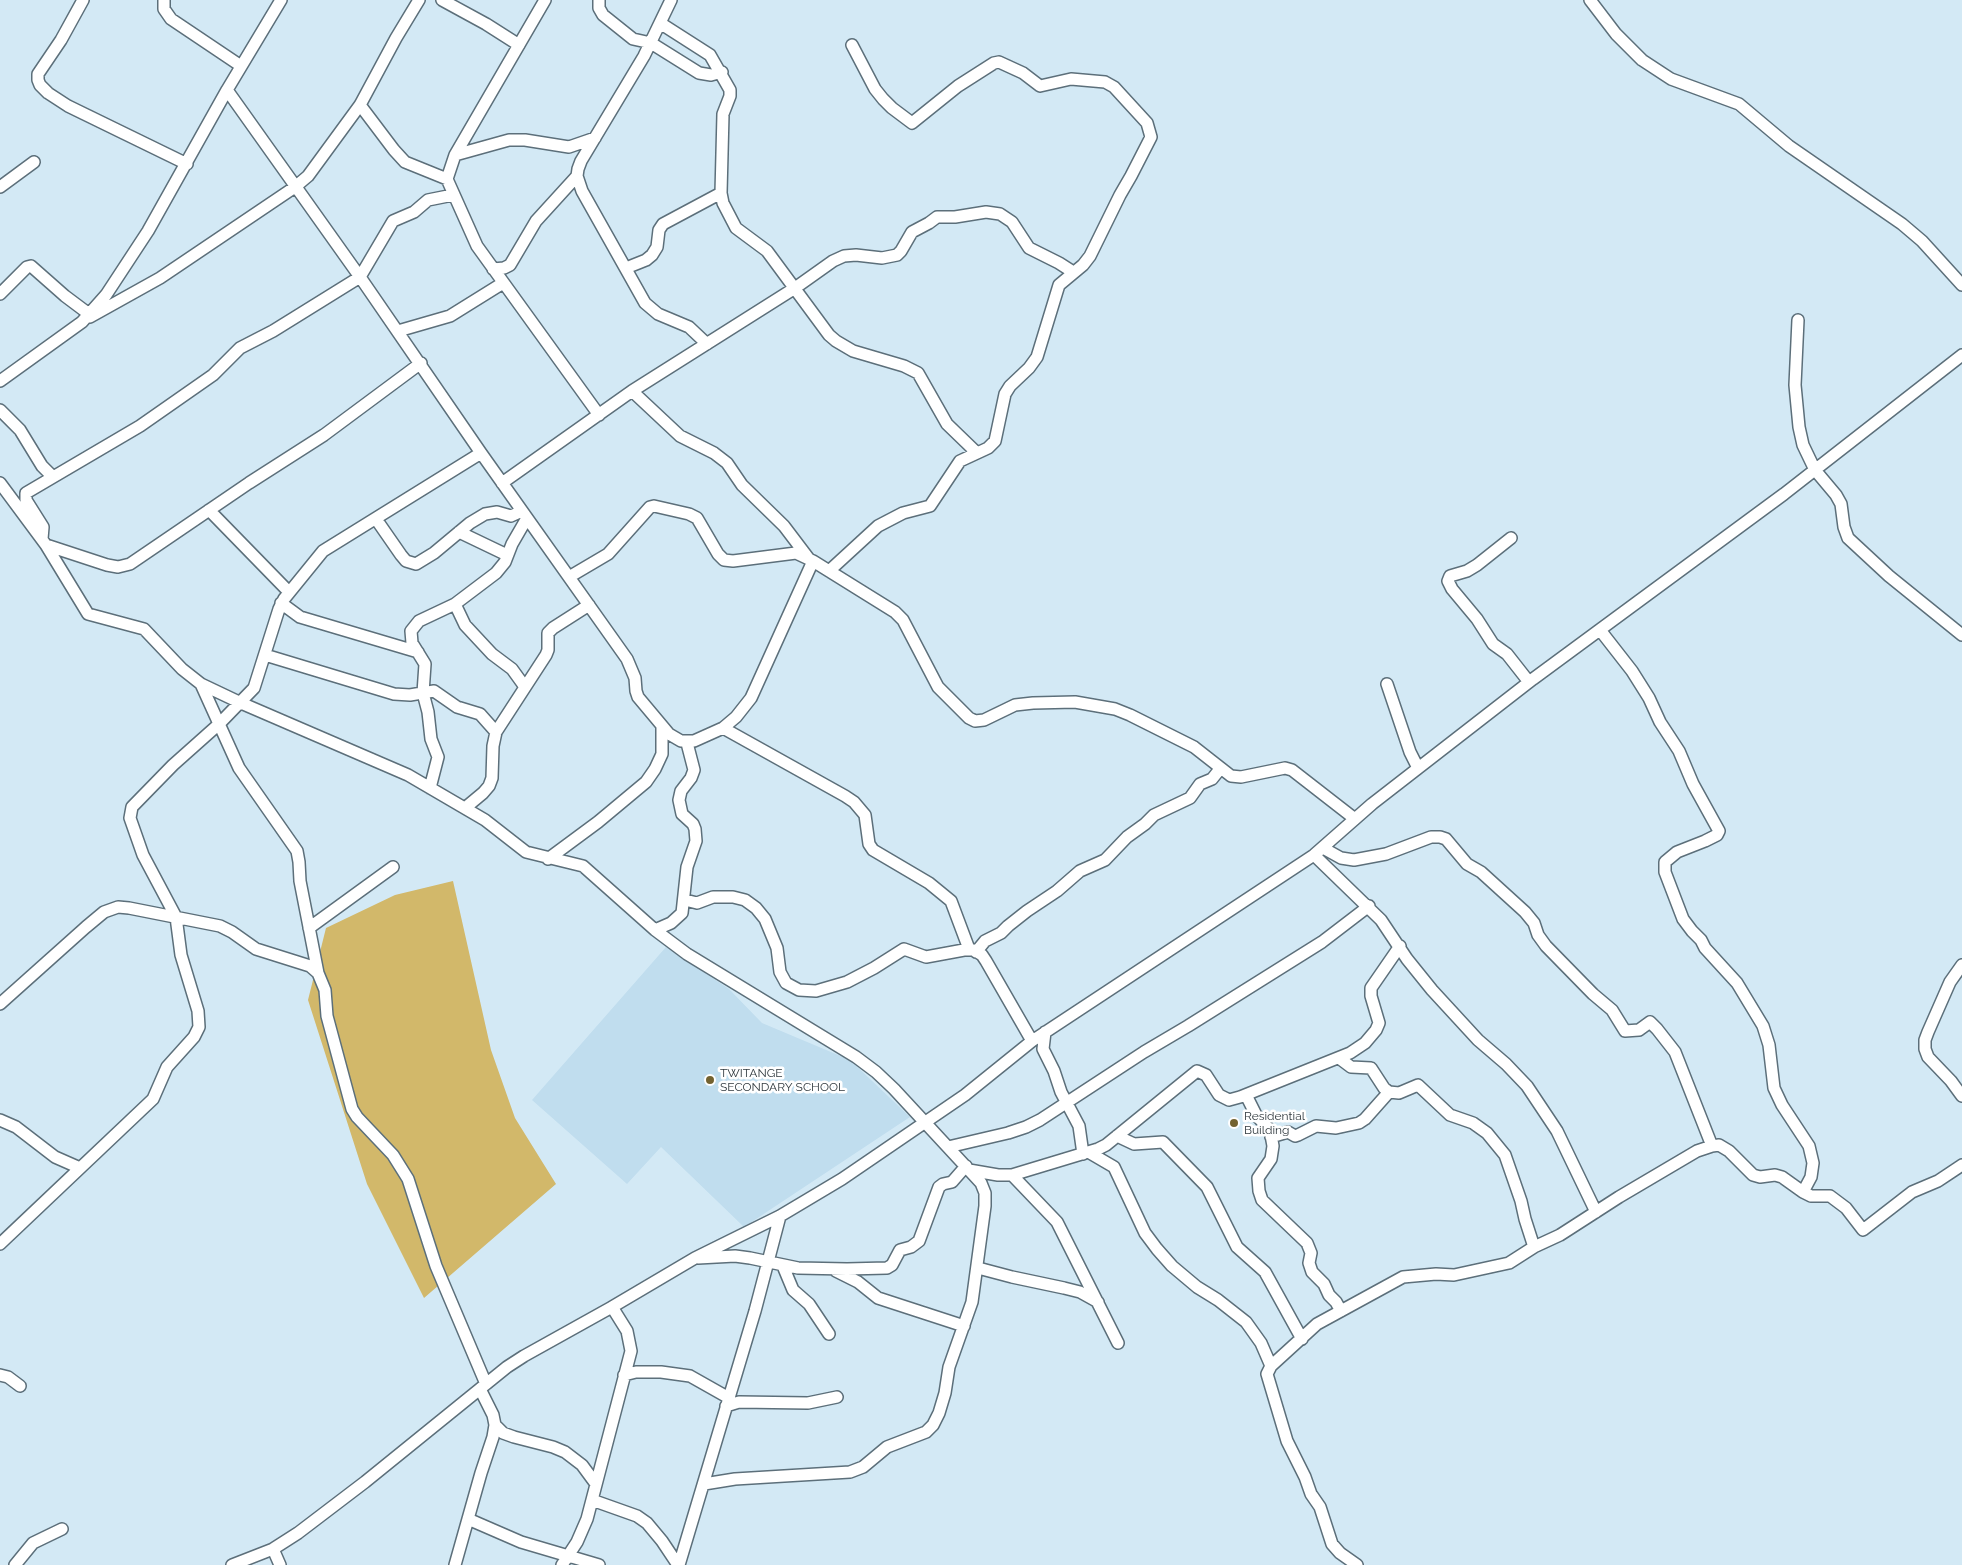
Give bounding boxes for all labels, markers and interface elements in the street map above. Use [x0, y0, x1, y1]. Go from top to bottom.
place label: TWITANGE SECONDARY SCHOOL [720, 1066, 845, 1094]
marker: TWITANGE SECONDARY SCHOOL [704, 1074, 716, 1086]
place label: Residential Building [1244, 1109, 1305, 1137]
marker: Residential Building [1228, 1117, 1240, 1129]

